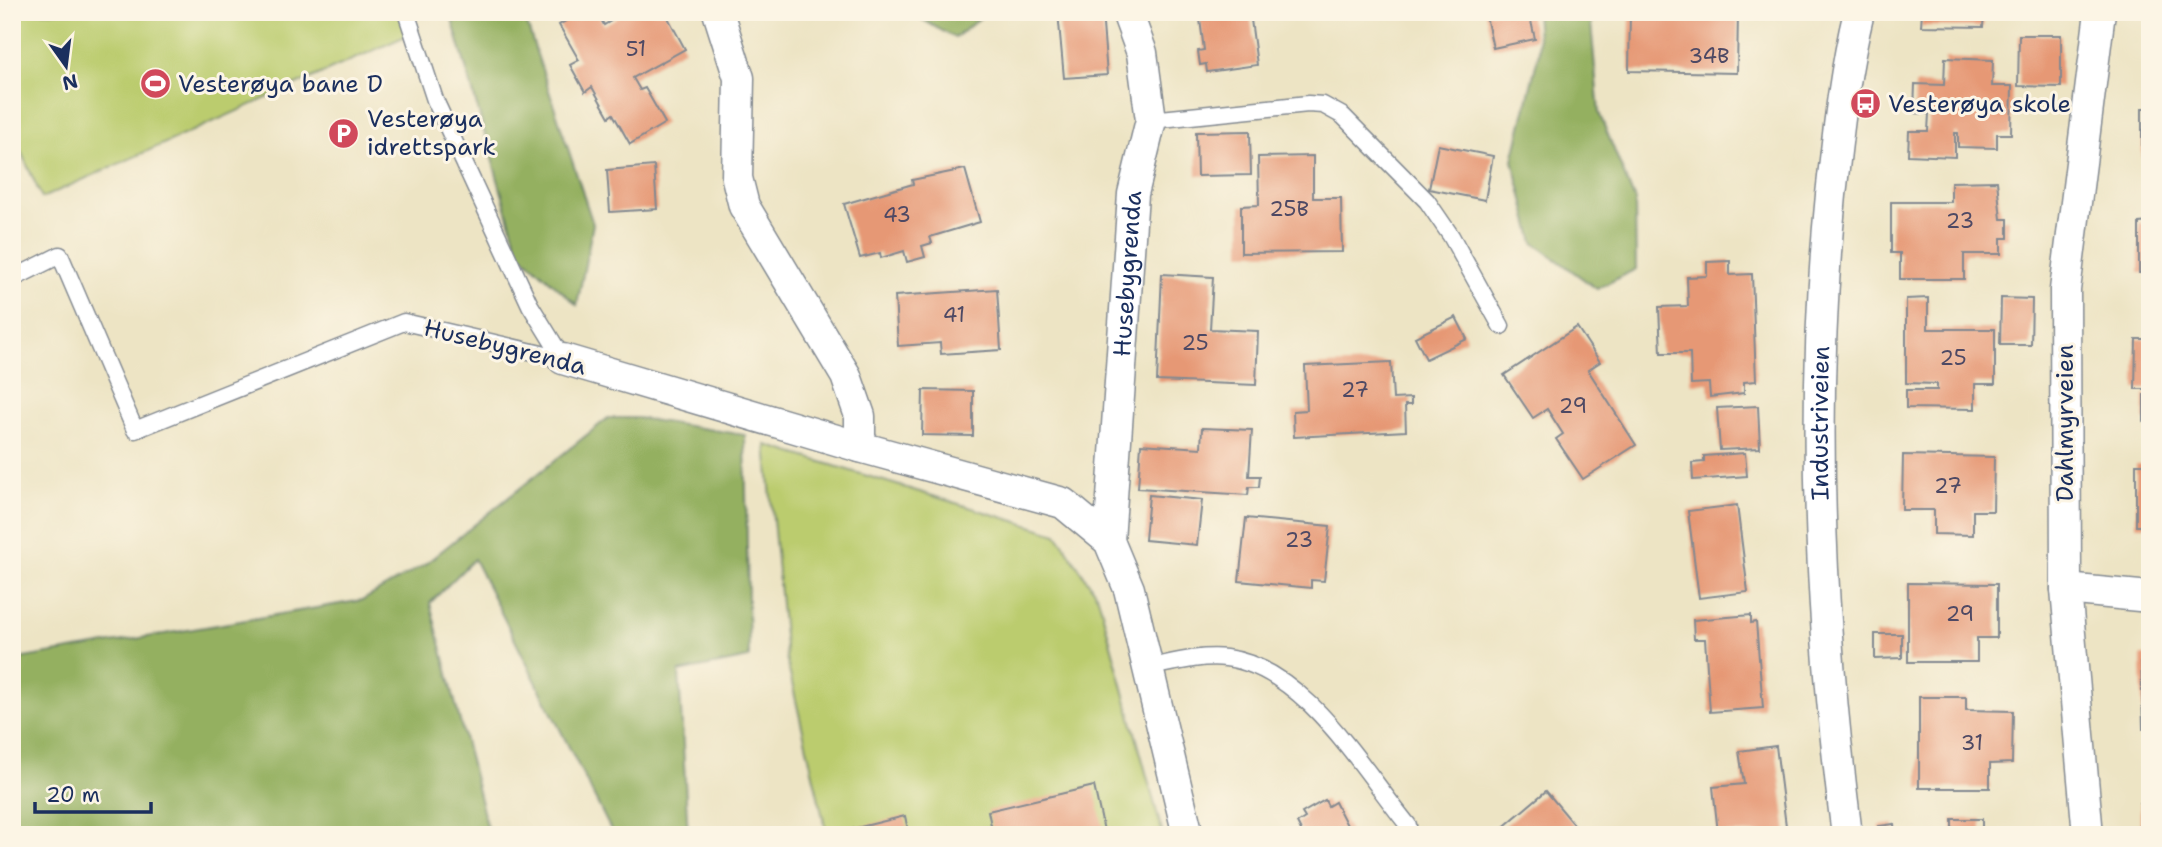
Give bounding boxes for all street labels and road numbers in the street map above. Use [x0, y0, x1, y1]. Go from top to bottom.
street label: Husebygrenda [1106, 190, 1149, 358]
street label: Husebygrenda [421, 311, 590, 383]
street label: Dahlmyrveien [2049, 344, 2081, 502]
street label: Industriveien [1804, 345, 1837, 501]

